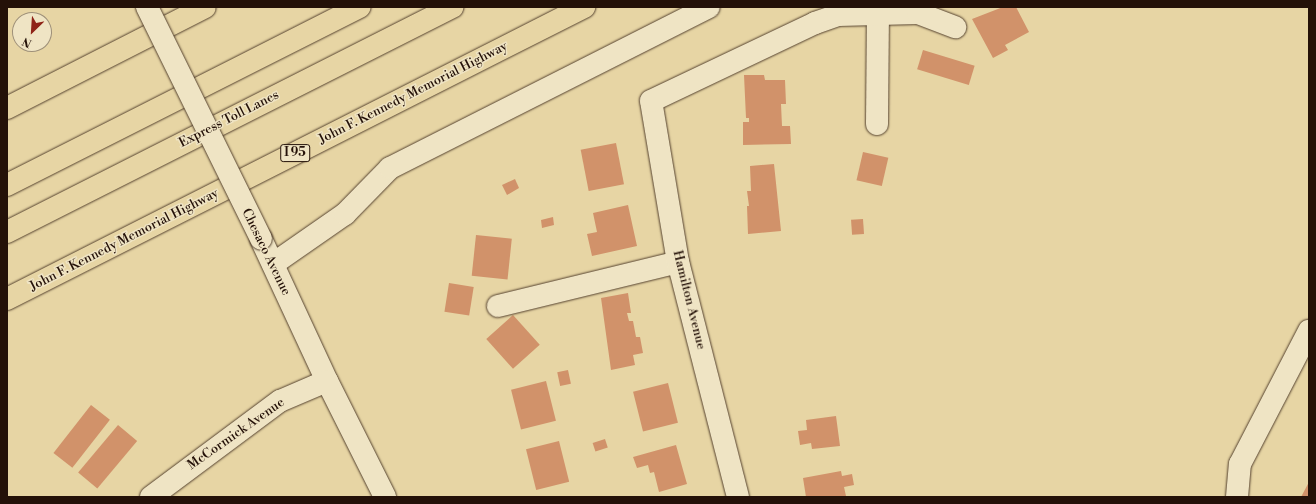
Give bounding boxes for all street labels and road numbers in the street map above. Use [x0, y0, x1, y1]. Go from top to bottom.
street label: John F. Kennedy Memorial Highway [316, 38, 510, 148]
street label: Express Toll Lanes [176, 87, 282, 151]
road number: I 95 [280, 143, 310, 163]
street label: John F. Kennedy Memorial Highway [27, 185, 221, 295]
street label: Chesaco Avenue [238, 206, 294, 298]
street label: Hamilton Avenue [669, 249, 709, 351]
street label: McCormick Avenue [185, 395, 287, 473]

